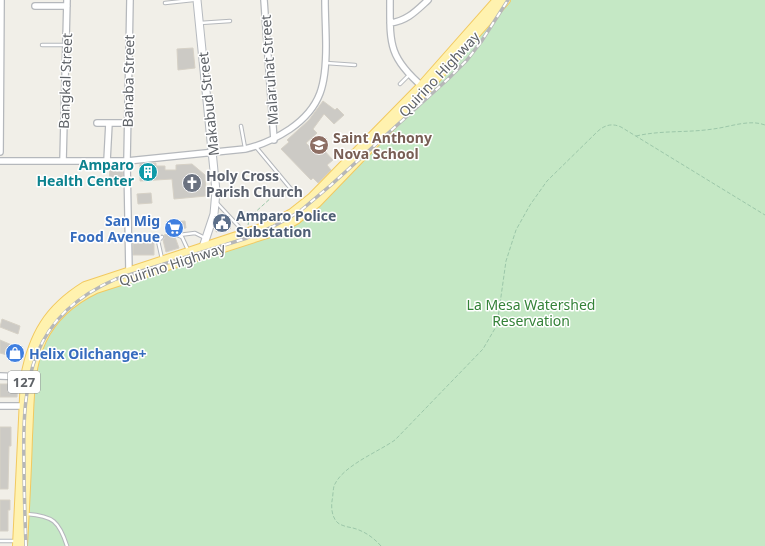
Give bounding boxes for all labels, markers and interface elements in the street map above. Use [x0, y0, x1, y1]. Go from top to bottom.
street label: Malaruhat Street [256, 14, 282, 126]
street label: Quirino Highway [394, 26, 484, 121]
street label: Bangkal Street [54, 33, 76, 129]
street label: Banaba Street [118, 35, 138, 127]
street label: Makabud Street [193, 51, 223, 157]
place label: Saint Anthony Nova School [333, 128, 432, 163]
school or university icon: Saint Anthony Nova School [308, 134, 330, 156]
place label: Amparo Health Center [36, 155, 135, 190]
building icon: Amparo Health Center [137, 161, 159, 183]
place label: Holy Cross Parish Church [206, 166, 303, 201]
church icon: Holy Cross Parish Church [181, 172, 203, 194]
place label: Amparo Police Substation [236, 206, 336, 241]
place label: San Mig Food Avenue [70, 211, 160, 246]
public building icon: Amparo Police Substation [211, 212, 233, 234]
supermarket icon: San Mig Food Avenue [163, 217, 185, 239]
street label: Quirino Highway [116, 238, 228, 290]
park label: La Mesa Watershed Reservation [467, 295, 595, 330]
shop icon: Helix Oilchange+ [4, 342, 26, 364]
place label: Helix Oilchange+ [29, 344, 147, 363]
road number: 127 [8, 371, 40, 393]

